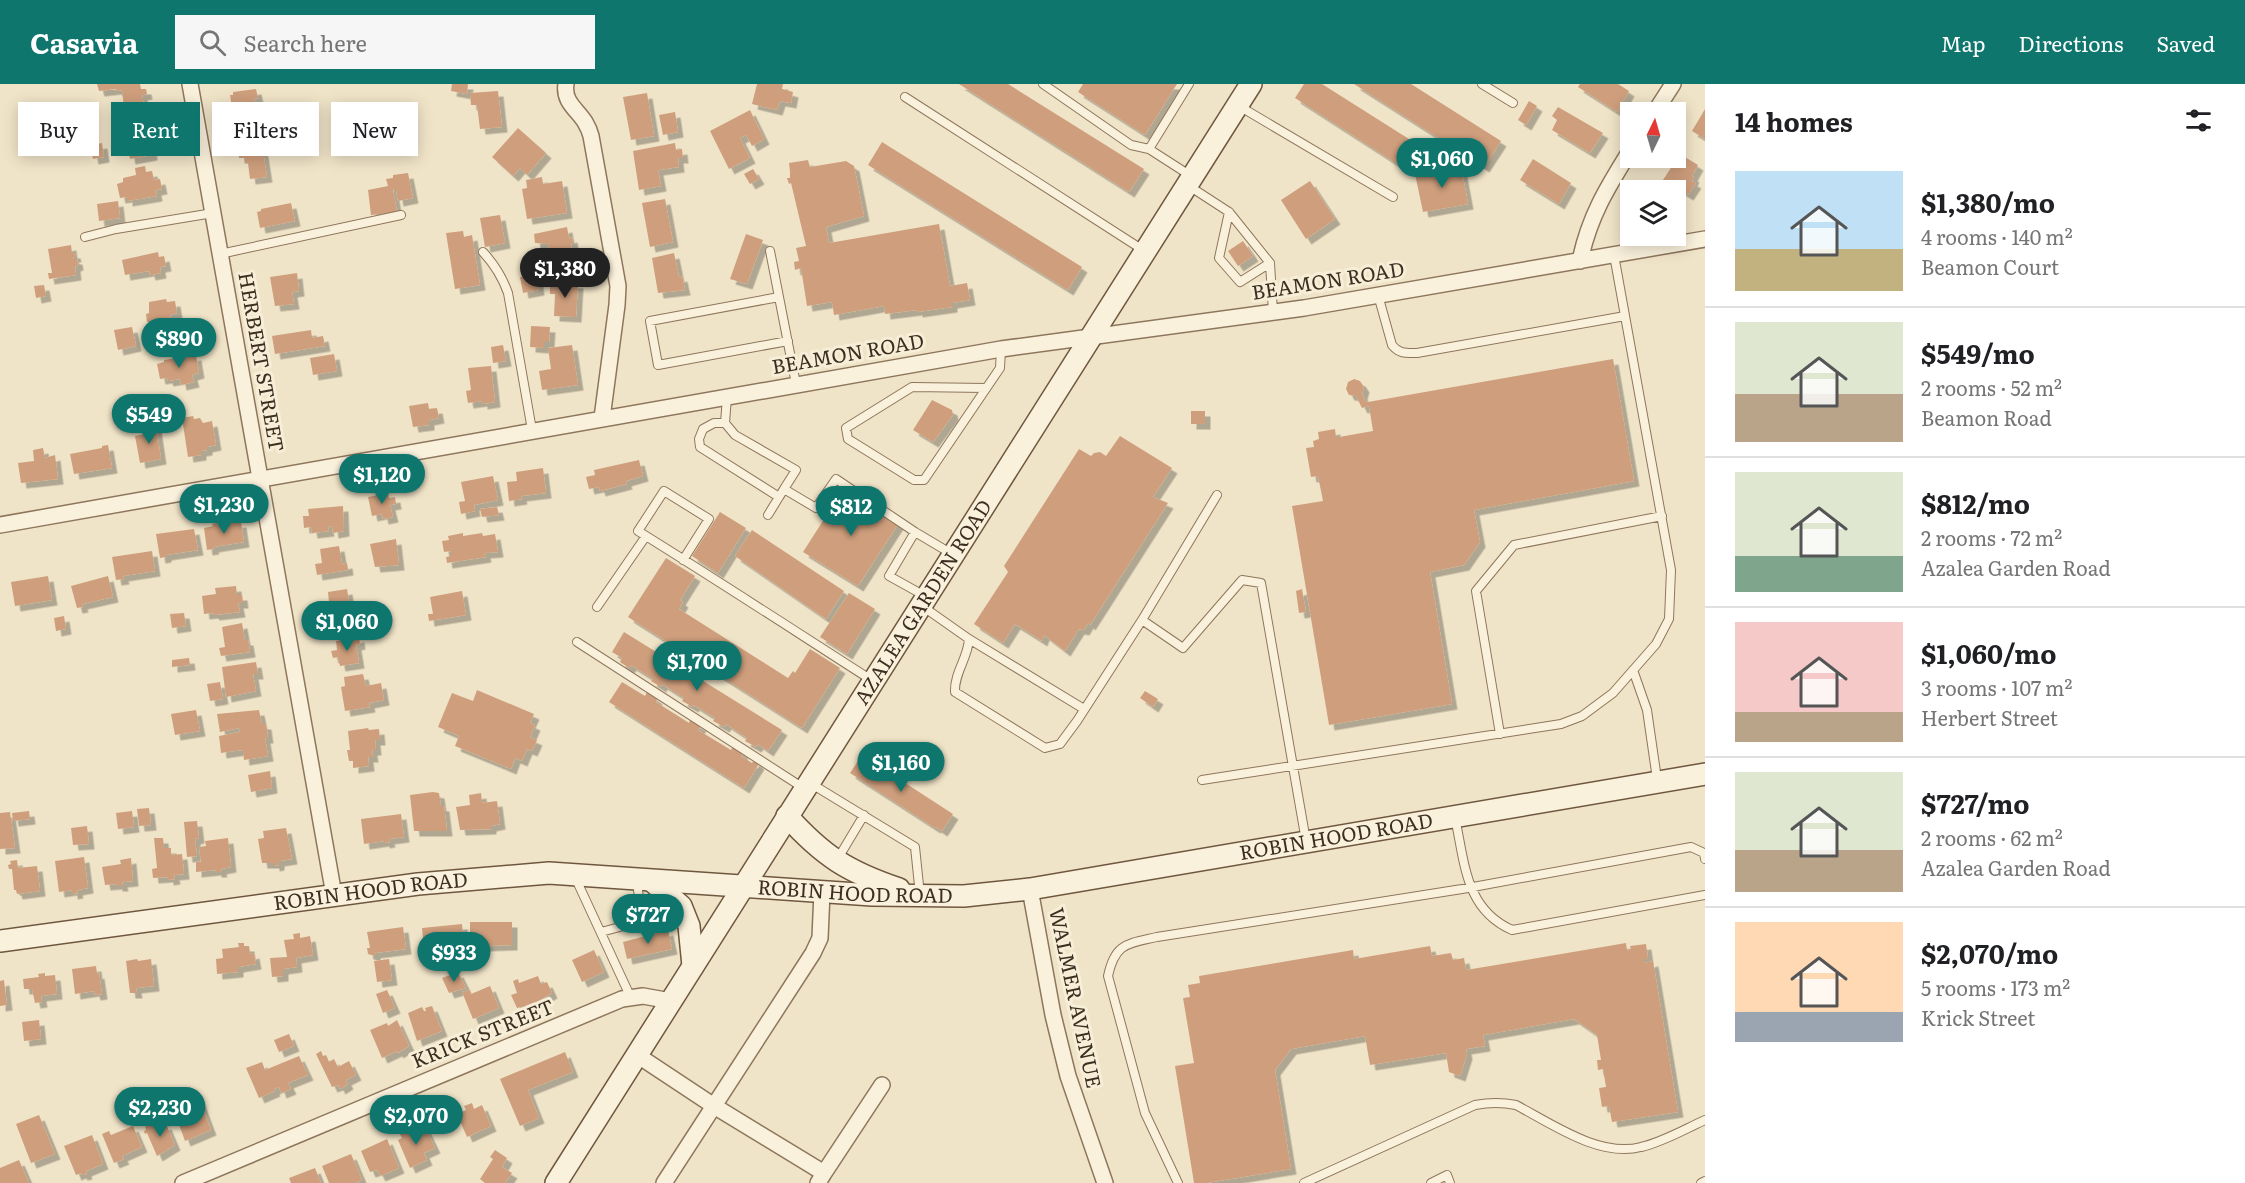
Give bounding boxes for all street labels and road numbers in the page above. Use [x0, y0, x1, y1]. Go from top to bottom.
street label: BEAMON ROAD [1249, 252, 1406, 306]
street label: HERBERT STREET [232, 269, 294, 454]
street label: BEAMON ROAD [769, 324, 926, 380]
street label: AZALEA GARDEN ROAD [845, 493, 998, 710]
street label: ROBIN HOOD ROAD [1237, 804, 1435, 866]
street label: ROBIN HOOD ROAD [271, 863, 469, 917]
street label: ROBIN HOOD ROAD [756, 870, 953, 909]
street label: WALMER AVENUE [1043, 905, 1111, 1091]
street label: KRICK STREET [406, 990, 558, 1074]

